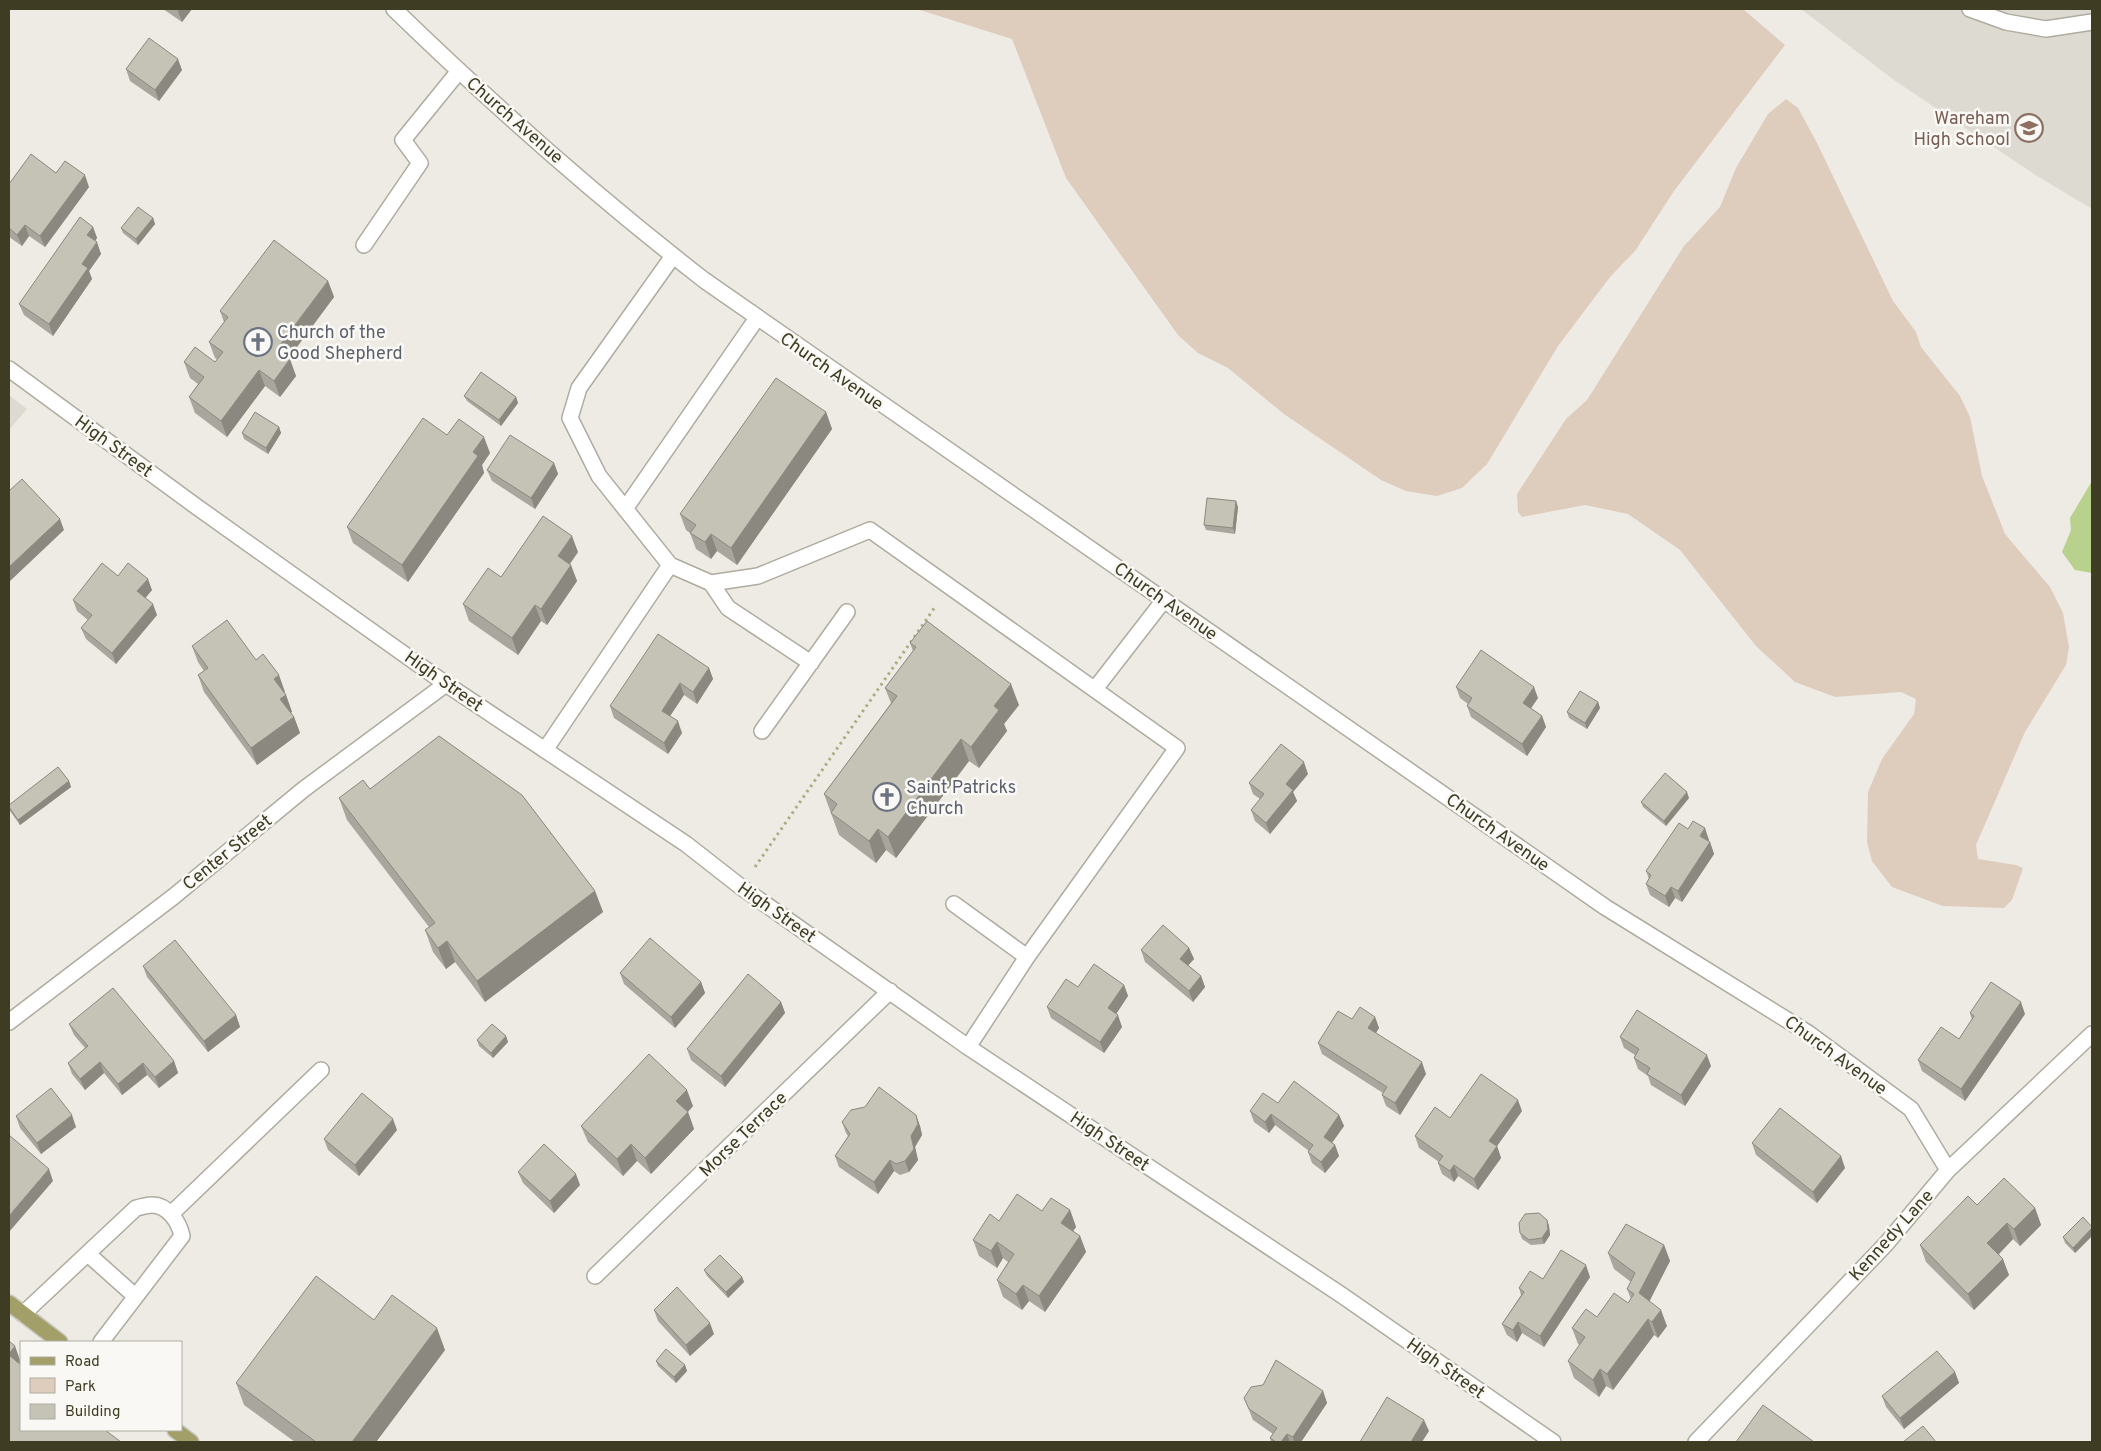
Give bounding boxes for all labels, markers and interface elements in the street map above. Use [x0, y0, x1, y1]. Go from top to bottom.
street label: Church Avenue [461, 73, 567, 170]
place label: Wareham High School [1913, 108, 2010, 152]
school or university icon: Wareham High School [2014, 113, 2044, 143]
place label: Church of the Good Shepherd [277, 322, 403, 366]
church icon: Church of the Good Shepherd [243, 327, 273, 357]
street label: Church Avenue [775, 328, 887, 416]
street label: High Street [69, 411, 157, 483]
street label: Church Avenue [1109, 558, 1221, 646]
street label: High Street [399, 647, 487, 718]
place label: Saint Patricks Church [906, 777, 1016, 821]
church icon: Saint Patricks Church [872, 782, 902, 812]
street label: Church Avenue [1441, 789, 1553, 877]
street label: Center Street [178, 810, 277, 896]
street label: High Street [732, 878, 820, 949]
street label: Church Avenue [1779, 1011, 1891, 1101]
street label: Morse Terrace [695, 1087, 793, 1183]
street label: High Street [1065, 1107, 1153, 1177]
street label: Kennedy Lane [1845, 1185, 1939, 1287]
street label: High Street [1401, 1334, 1489, 1405]
legend [20, 1341, 182, 1431]
text: Road [65, 1353, 100, 1372]
text: Park [65, 1378, 96, 1397]
text: Building [65, 1403, 120, 1422]

